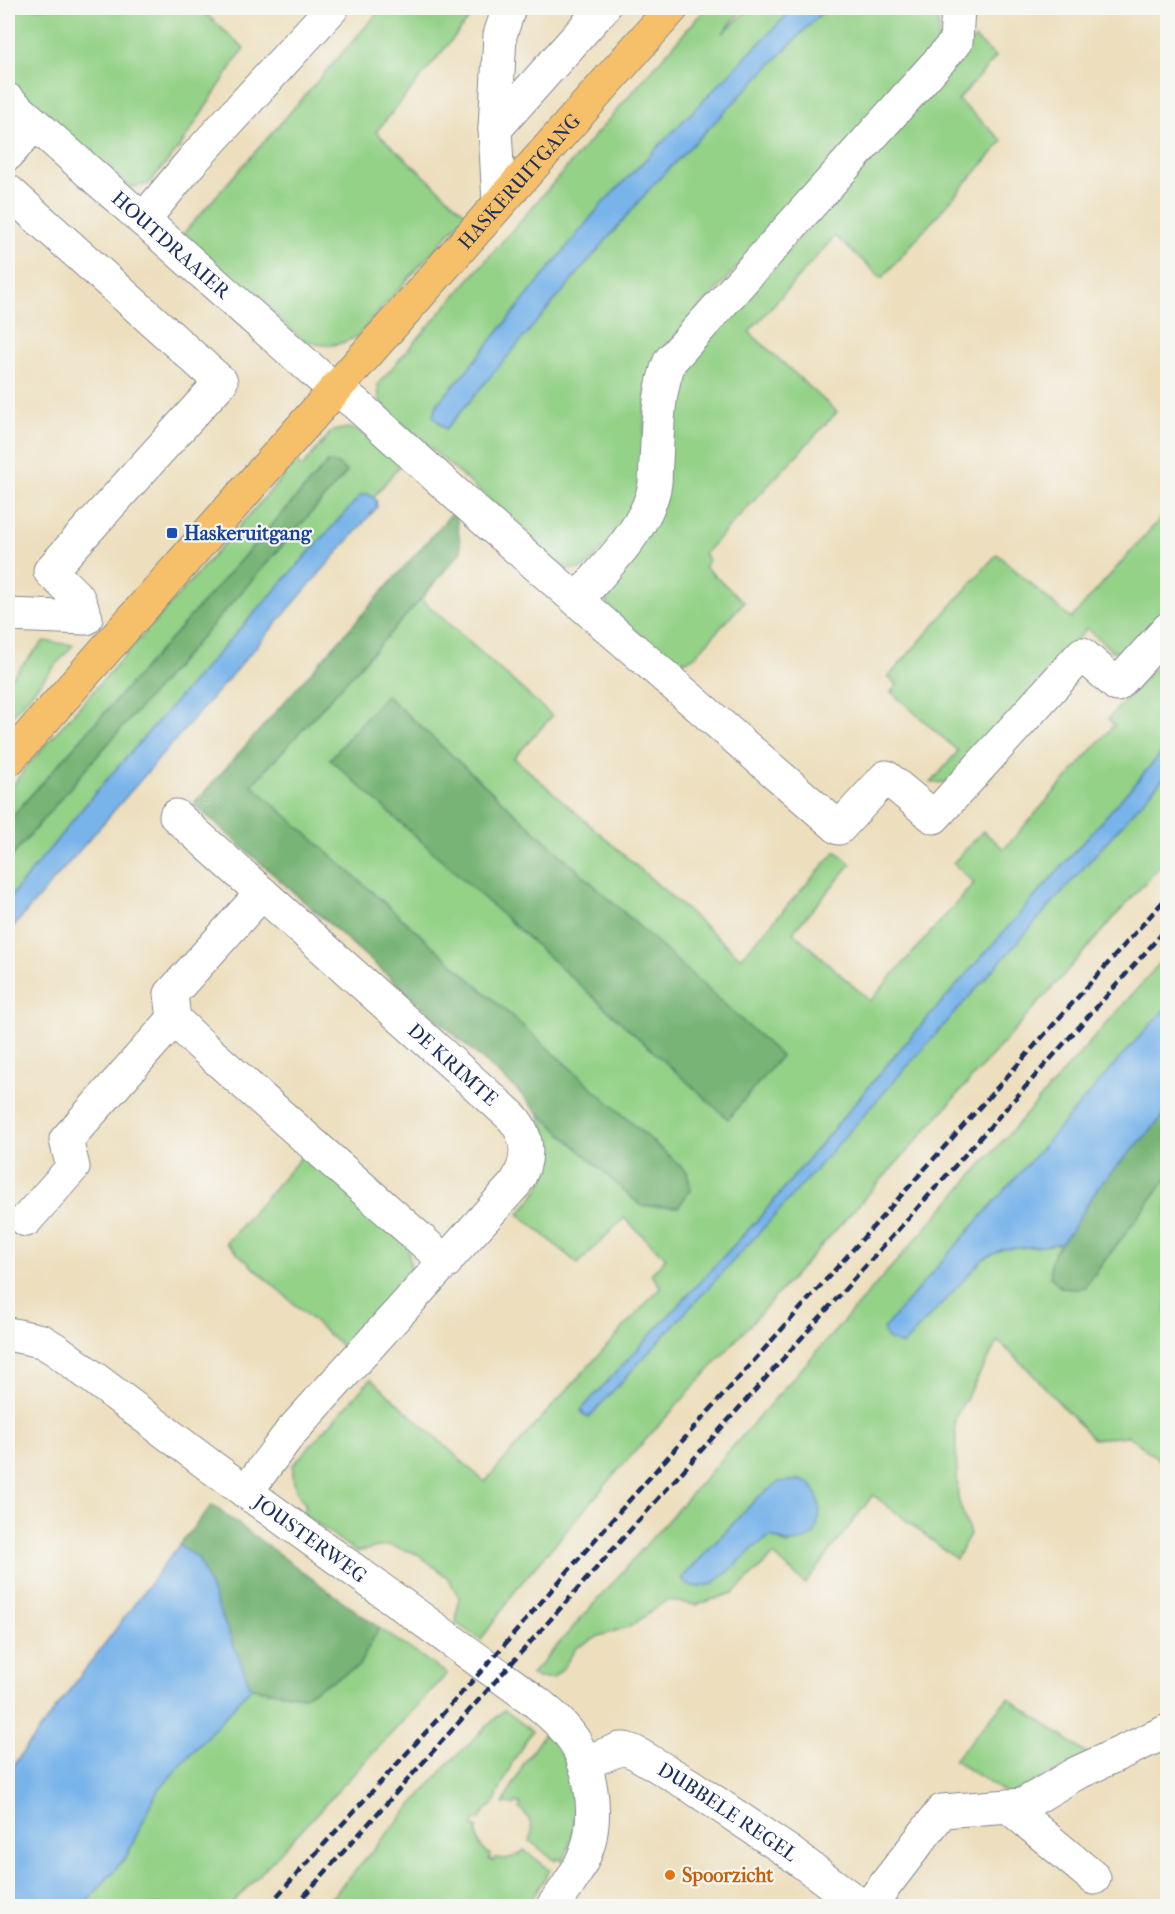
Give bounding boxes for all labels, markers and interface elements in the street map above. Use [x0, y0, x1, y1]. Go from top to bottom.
street label: HASKERUITGANG [454, 109, 585, 254]
street label: HOUTDRAAIER [107, 187, 236, 304]
place label: Haskeruitgang [184, 522, 313, 545]
marker: Haskeruitgang [165, 526, 179, 540]
street label: DE KRIMTE [403, 1019, 502, 1111]
street label: JOUSTERWEG [247, 1489, 371, 1588]
street label: DUBBELE REGEL [653, 1758, 802, 1866]
place label: Spoorzicht [682, 1864, 774, 1887]
marker: Spoorzicht [663, 1868, 677, 1882]

